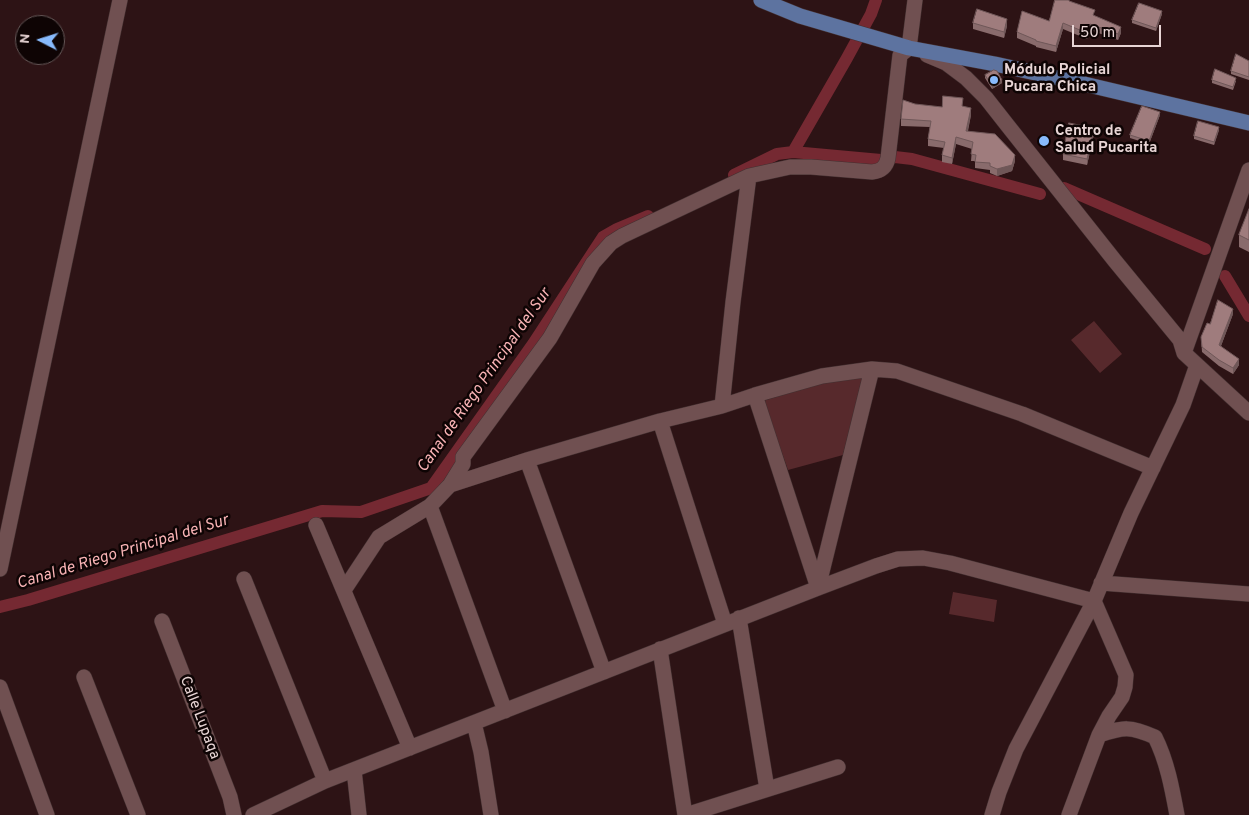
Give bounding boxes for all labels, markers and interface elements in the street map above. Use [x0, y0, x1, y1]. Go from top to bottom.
north arrow [15, 15, 65, 65]
scale bar [1074, 15, 1163, 47]
text: 50 m [1080, 24, 1115, 43]
text: N [17, 33, 34, 44]
place label: Módulo Policial Pucara Chica [1004, 62, 1110, 97]
marker: Módulo Policial Pucara Chica [988, 74, 1000, 86]
place label: Centro de Salud Pucarita [1055, 123, 1157, 158]
marker: Centro de Salud Pucarita [1037, 134, 1051, 148]
water label: Canal de Riego Principal del Sur [414, 285, 556, 477]
water label: Canal de Riego Principal del Sur [15, 512, 231, 594]
street label: Calle Lupaqa [175, 674, 223, 762]

